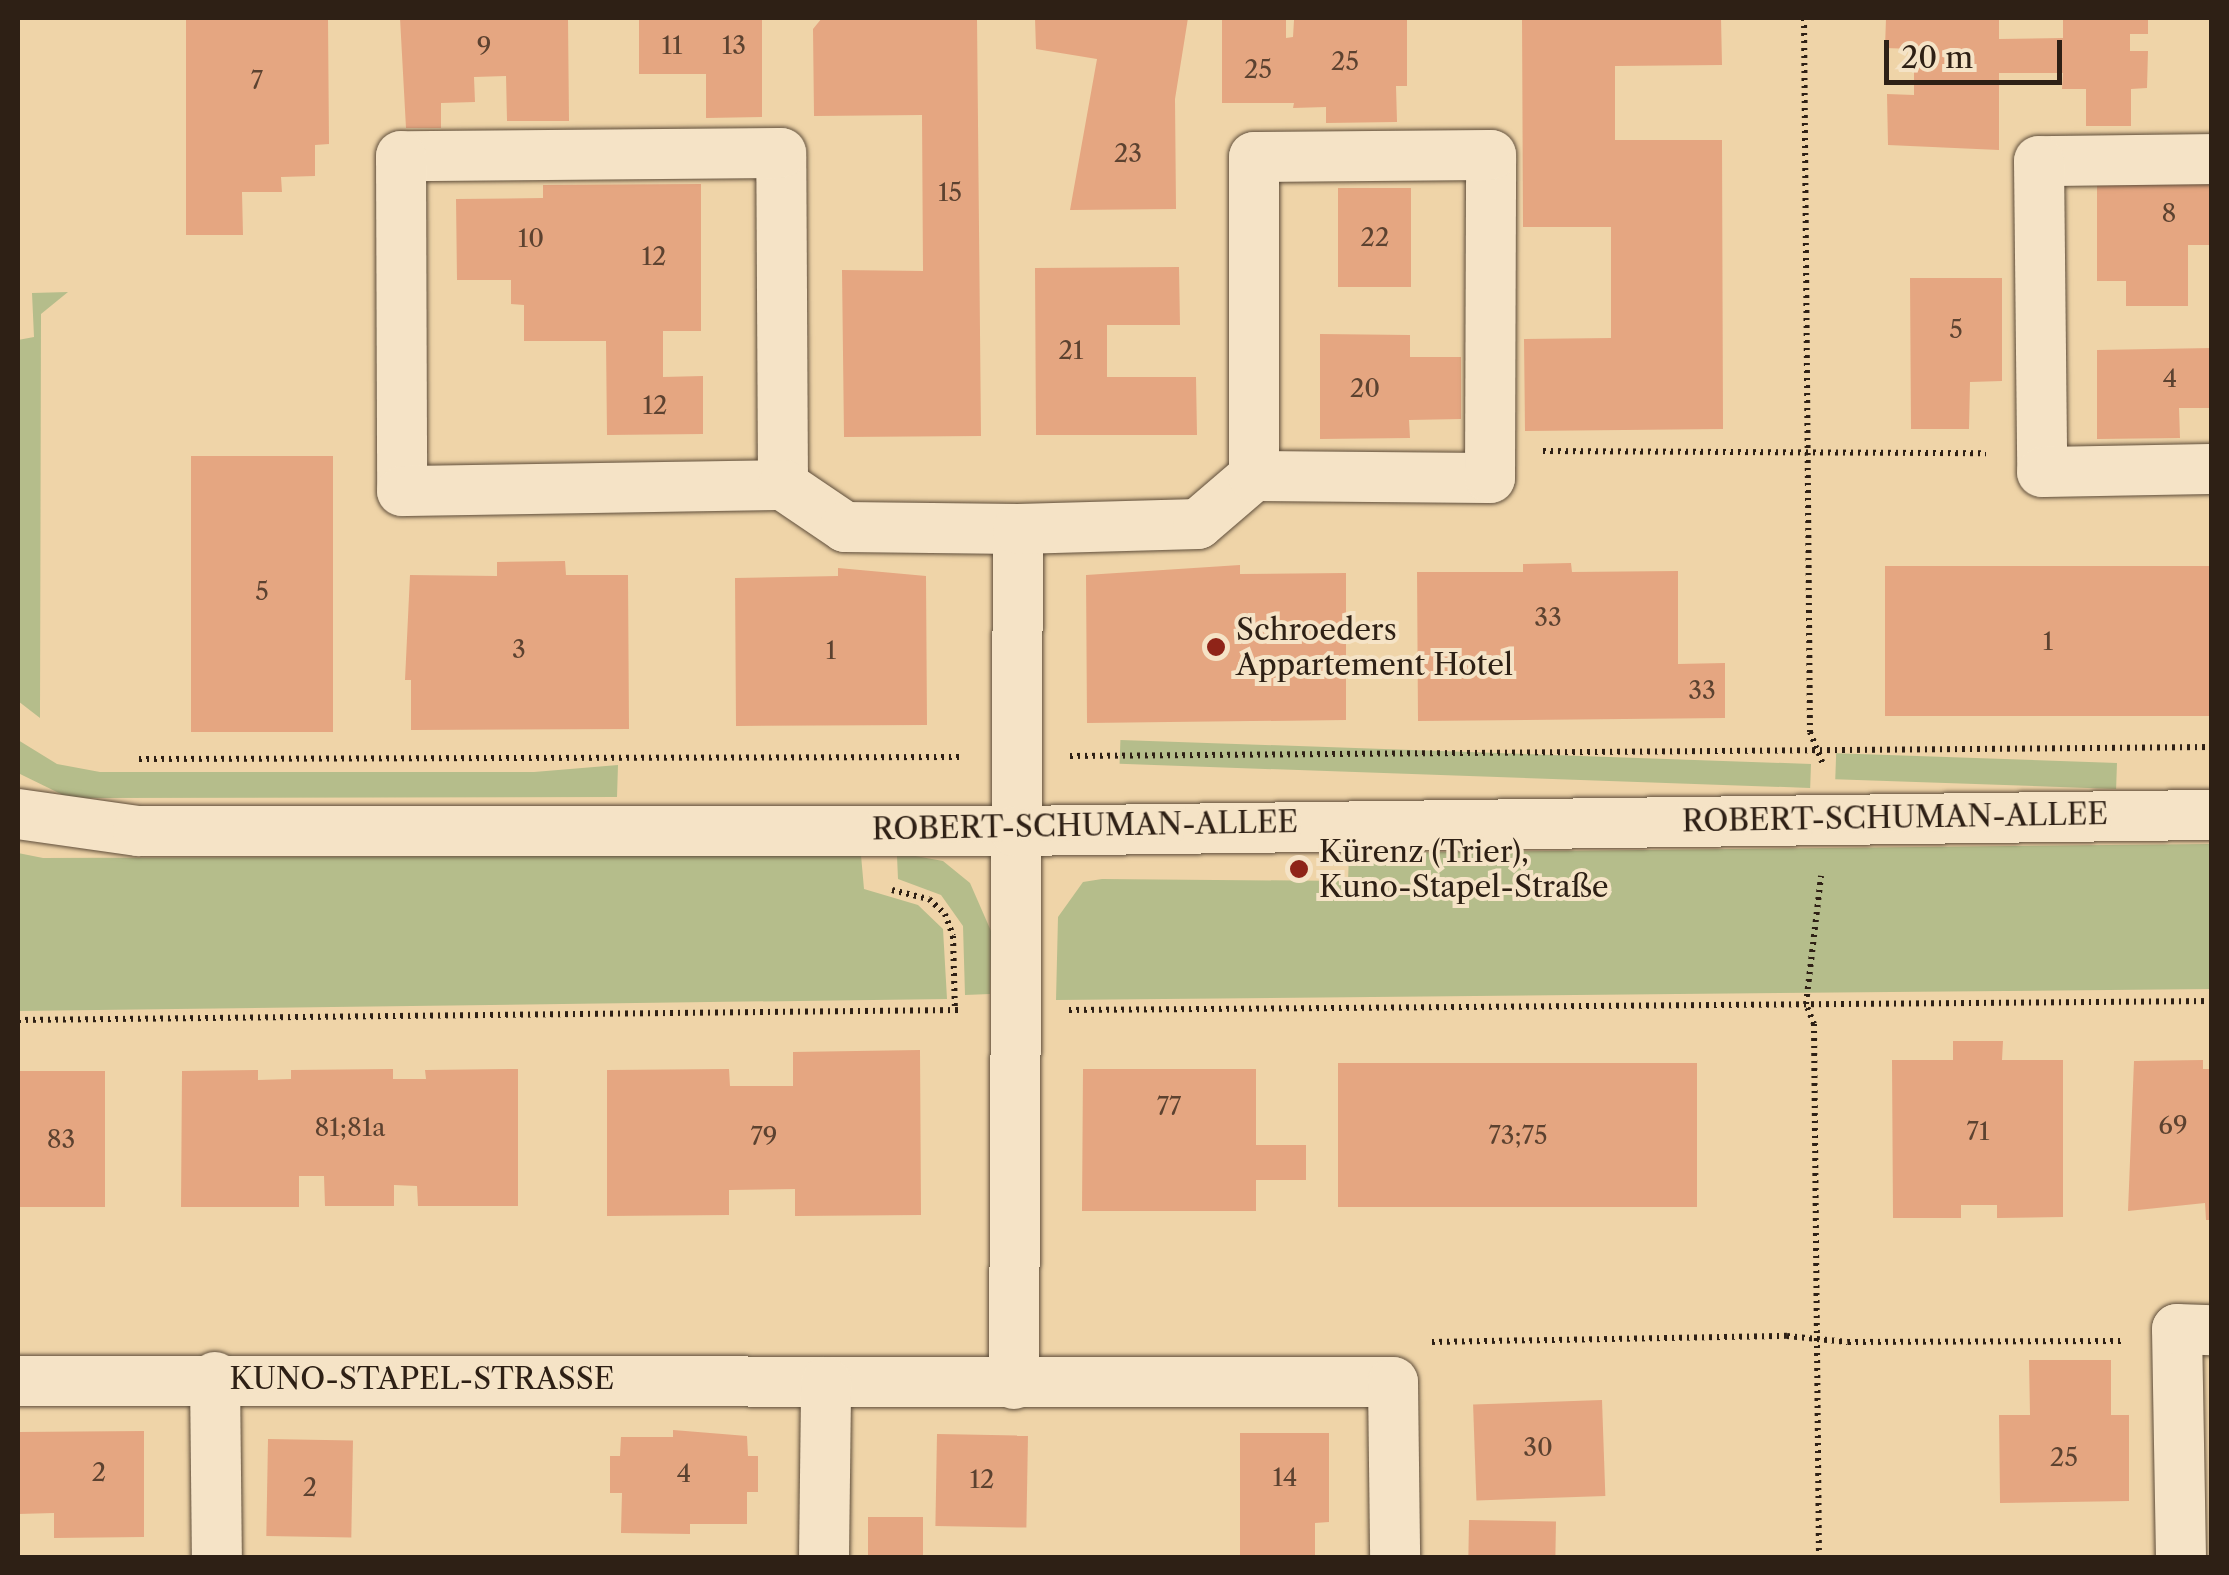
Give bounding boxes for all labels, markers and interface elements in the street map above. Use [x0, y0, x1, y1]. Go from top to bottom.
scale bar [1889, 20, 2066, 82]
house number: 11 [661, 31, 683, 61]
house number: 13 [722, 31, 746, 61]
house number: 9 [477, 32, 491, 62]
text: 20 m [1901, 39, 1973, 76]
house number: 25 [1331, 47, 1359, 77]
house number: 25 [1244, 55, 1272, 85]
house number: 7 [251, 66, 263, 96]
house number: 23 [1114, 139, 1142, 169]
house number: 15 [938, 178, 962, 208]
house number: 8 [2162, 199, 2176, 229]
house number: 22 [1361, 223, 1389, 253]
house number: 10 [518, 224, 544, 254]
house number: 12 [642, 242, 666, 272]
house number: 5 [1949, 315, 1963, 345]
house number: 21 [1059, 336, 1083, 366]
house number: 4 [2163, 364, 2177, 394]
house number: 20 [1350, 374, 1380, 404]
house number: 12 [643, 391, 667, 421]
house number: 5 [255, 577, 269, 607]
house number: 33 [1534, 603, 1562, 633]
place label: Schroeders Appartement Hotel [1236, 612, 1513, 682]
house number: 1 [2043, 627, 2053, 657]
house number: 3 [512, 635, 526, 665]
house number: 1 [826, 636, 836, 666]
marker: Schroeders Appartement Hotel [1205, 636, 1227, 658]
house number: 33 [1688, 676, 1716, 706]
street label: ROBERT-SCHUMAN-ALLEE [1682, 796, 2108, 840]
street label: ROBERT-SCHUMAN-ALLEE [872, 804, 1298, 848]
place label: Kürenz (Trier), Kuno-Stapel-Straße [1319, 834, 1609, 904]
marker: Kürenz (Trier), Kuno-Stapel-Straße [1288, 858, 1310, 880]
house number: 77 [1157, 1092, 1181, 1122]
house number: 69 [2158, 1111, 2188, 1141]
house number: 81;81a [315, 1113, 385, 1143]
house number: 71 [1967, 1117, 1989, 1147]
house number: 73;75 [1488, 1121, 1548, 1151]
house number: 79 [751, 1122, 777, 1152]
house number: 83 [47, 1125, 75, 1155]
street label: KUNO-STAPEL-STRASSE [230, 1361, 614, 1397]
house number: 30 [1523, 1433, 1553, 1463]
house number: 25 [2050, 1443, 2078, 1473]
house number: 2 [92, 1458, 106, 1488]
house number: 4 [677, 1459, 691, 1489]
house number: 14 [1273, 1463, 1297, 1493]
house number: 12 [970, 1465, 994, 1495]
house number: 2 [303, 1473, 317, 1503]

